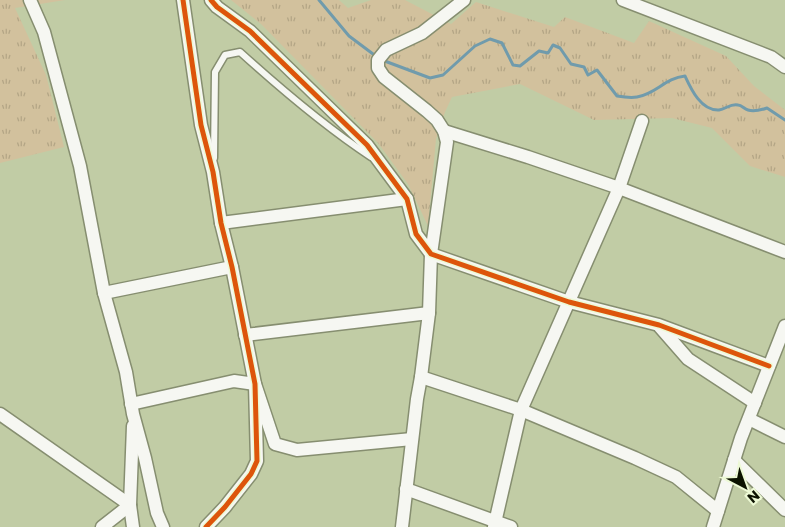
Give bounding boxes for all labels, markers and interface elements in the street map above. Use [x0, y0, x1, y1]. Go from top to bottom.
north arrow [720, 462, 770, 512]
text: N [743, 486, 764, 508]

